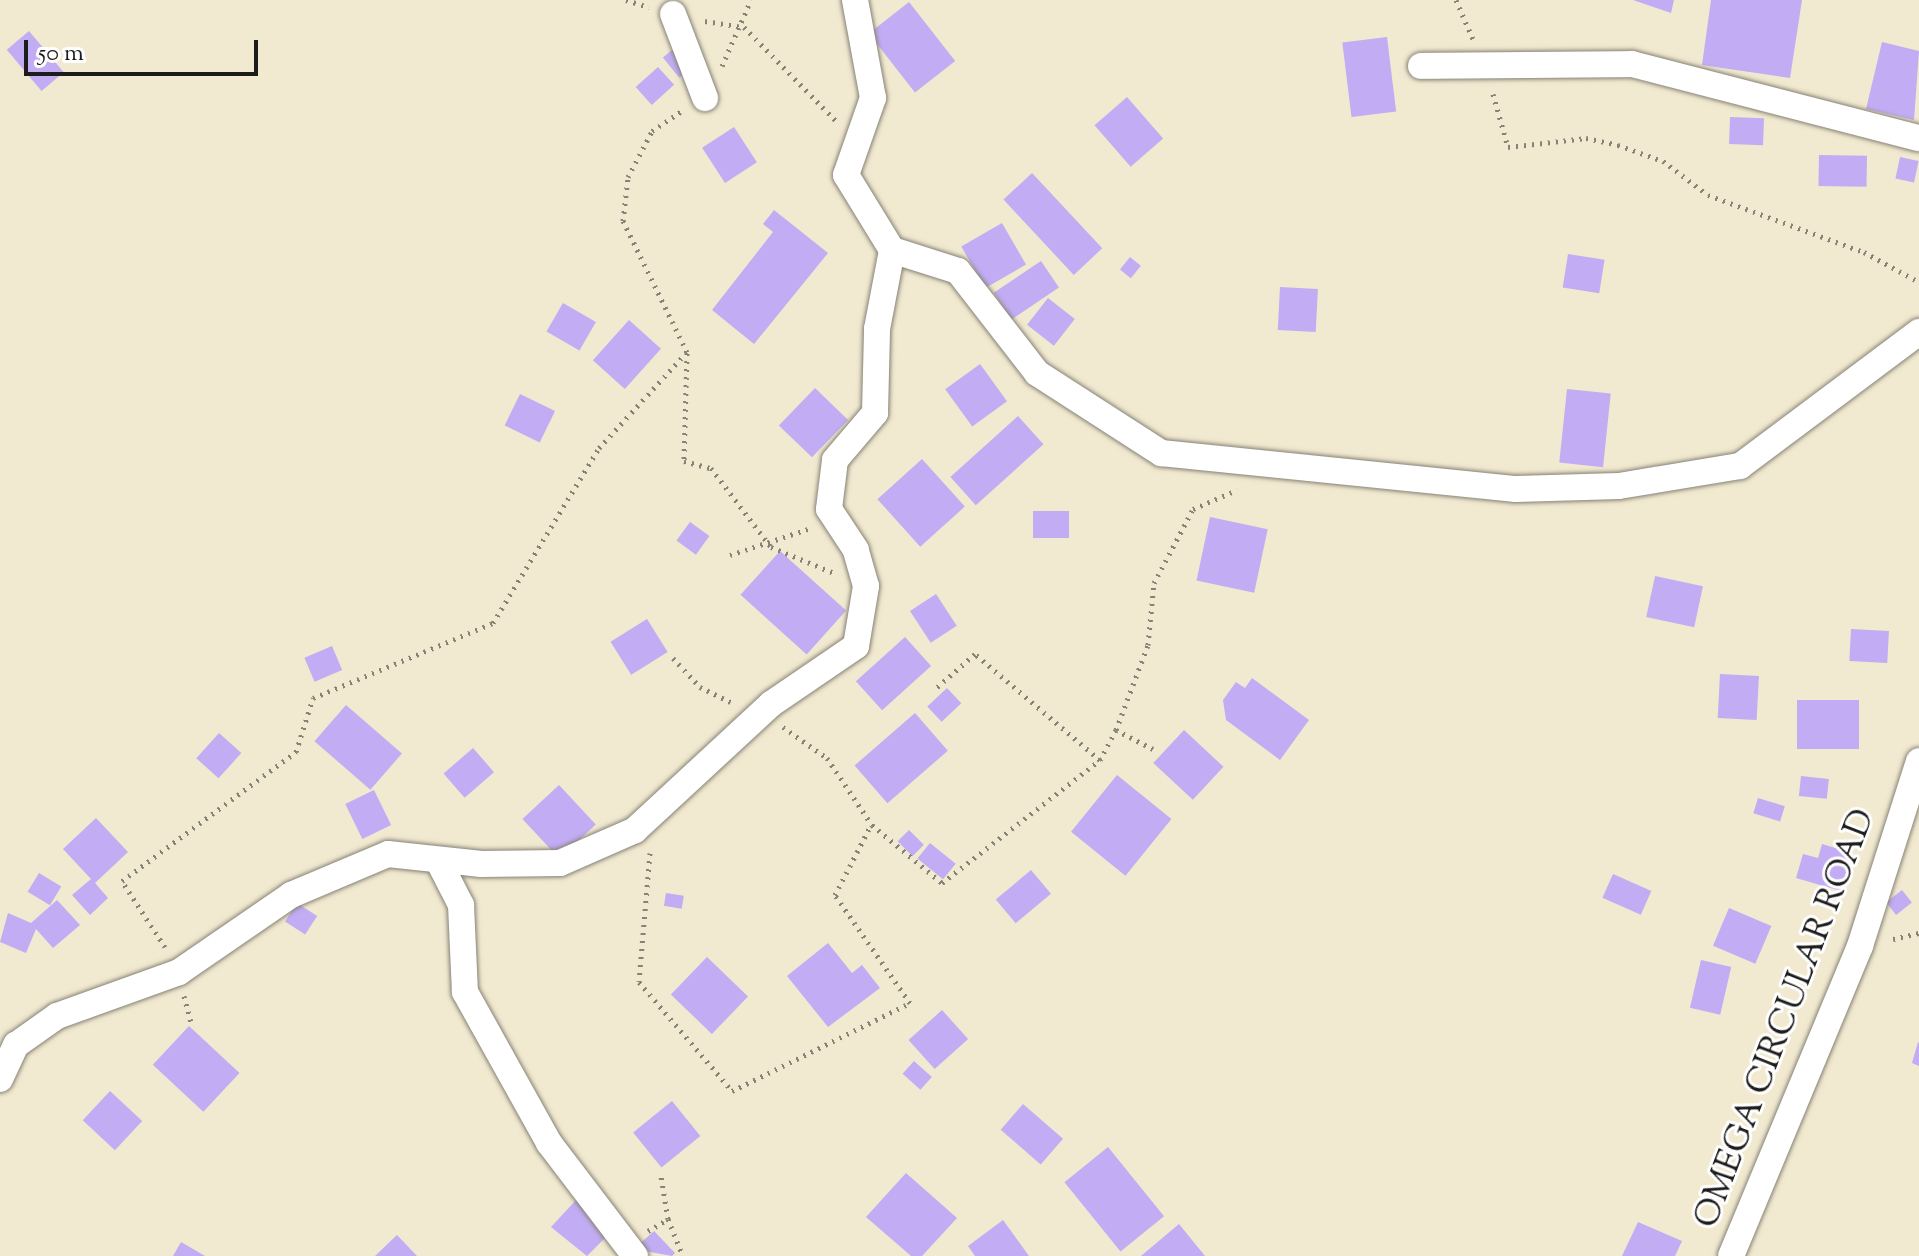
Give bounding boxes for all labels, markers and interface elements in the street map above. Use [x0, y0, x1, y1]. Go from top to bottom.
scale bar [28, 24, 262, 74]
text: 50 m [38, 37, 84, 71]
street label: OMEGA CIRCULAR ROAD [1687, 804, 1885, 1234]

